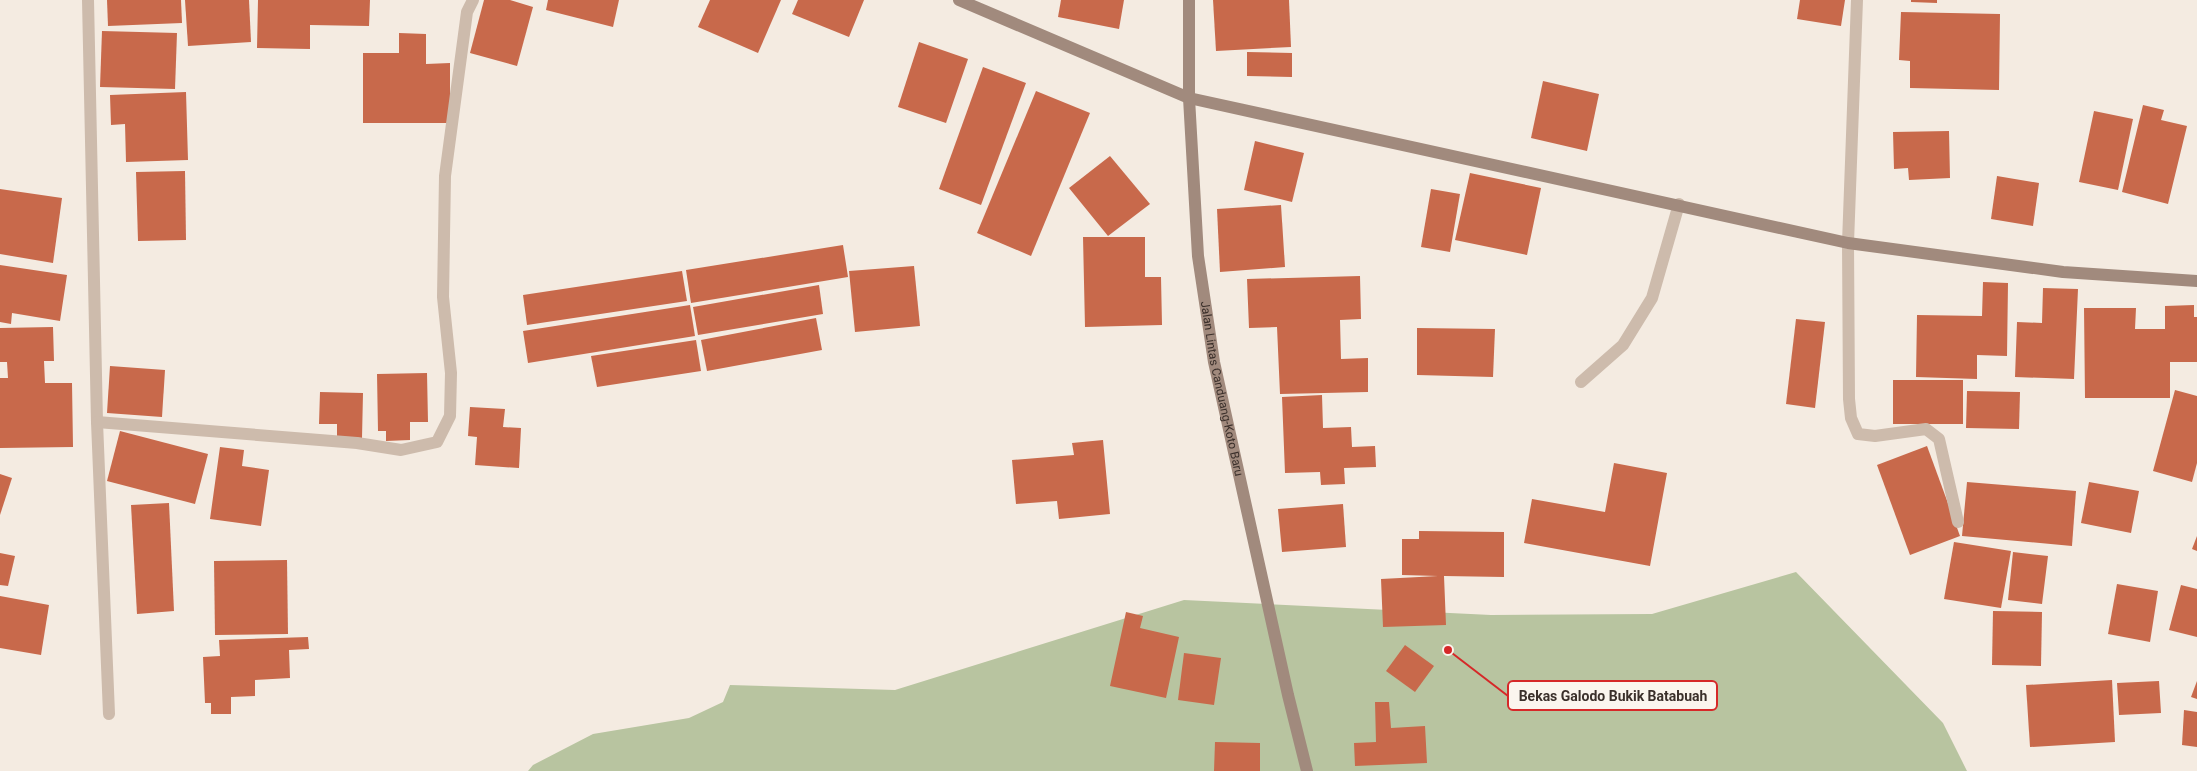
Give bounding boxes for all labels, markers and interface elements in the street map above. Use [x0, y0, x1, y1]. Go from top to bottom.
street label: Jalan Lintas Canduang-Koto Baru [1198, 300, 1246, 477]
callout: Bekas Galodo Bukik Batabuah [1508, 681, 1717, 710]
text: Bekas Galodo Bukik Batabuah [1519, 688, 1707, 704]

